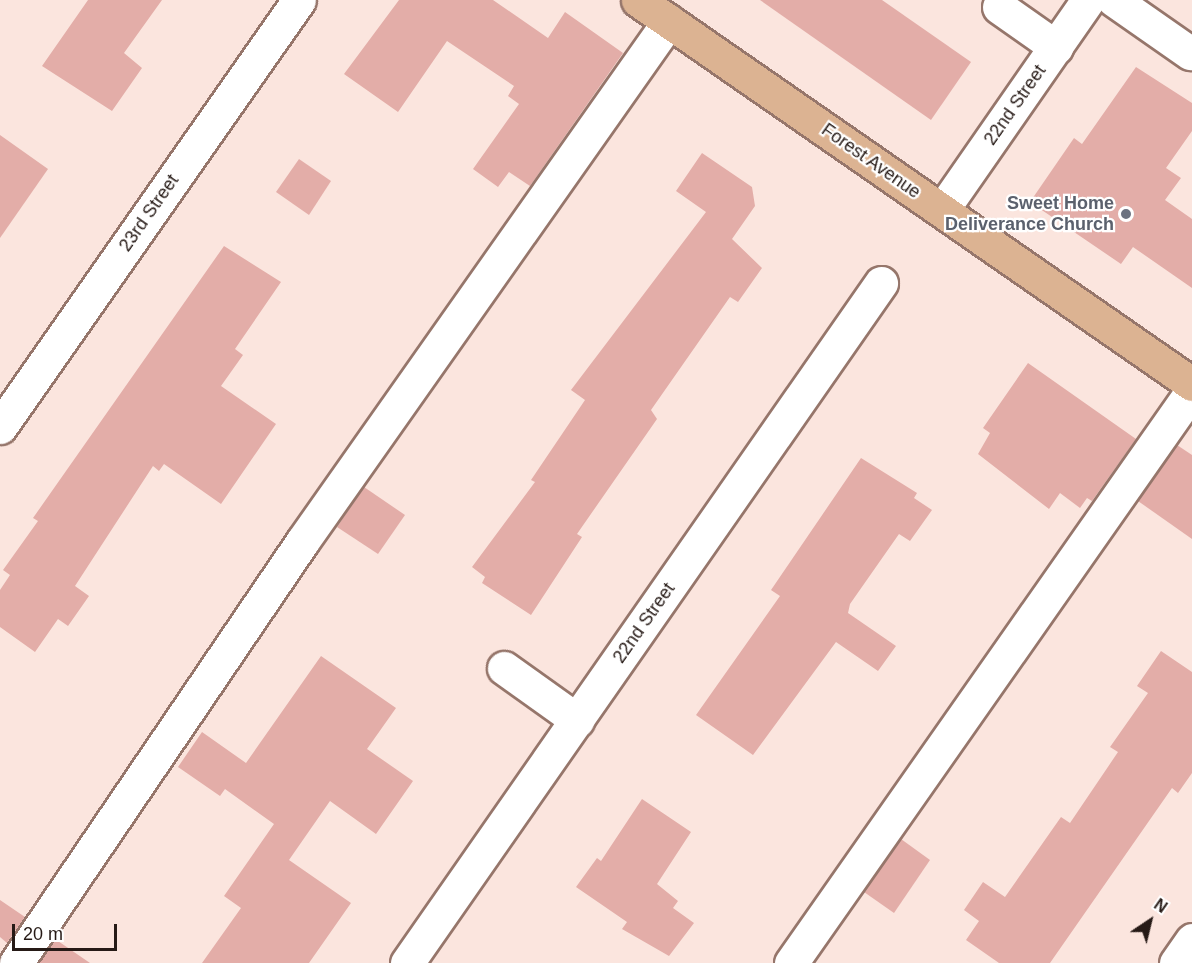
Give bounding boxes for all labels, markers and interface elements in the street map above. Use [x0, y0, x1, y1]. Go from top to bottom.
street label: 22nd Street [979, 61, 1051, 149]
street label: Forest Avenue [817, 119, 925, 203]
street label: 23rd Street [115, 170, 183, 256]
place label: Sweet Home Deliverance Church [945, 193, 1114, 236]
marker: Sweet Home Deliverance Church [1119, 207, 1133, 221]
street label: 22nd Street [608, 579, 680, 667]
north arrow [1120, 891, 1180, 951]
text: N [1151, 896, 1170, 916]
scale bar [15, 912, 120, 950]
text: 20 m [23, 924, 63, 944]

